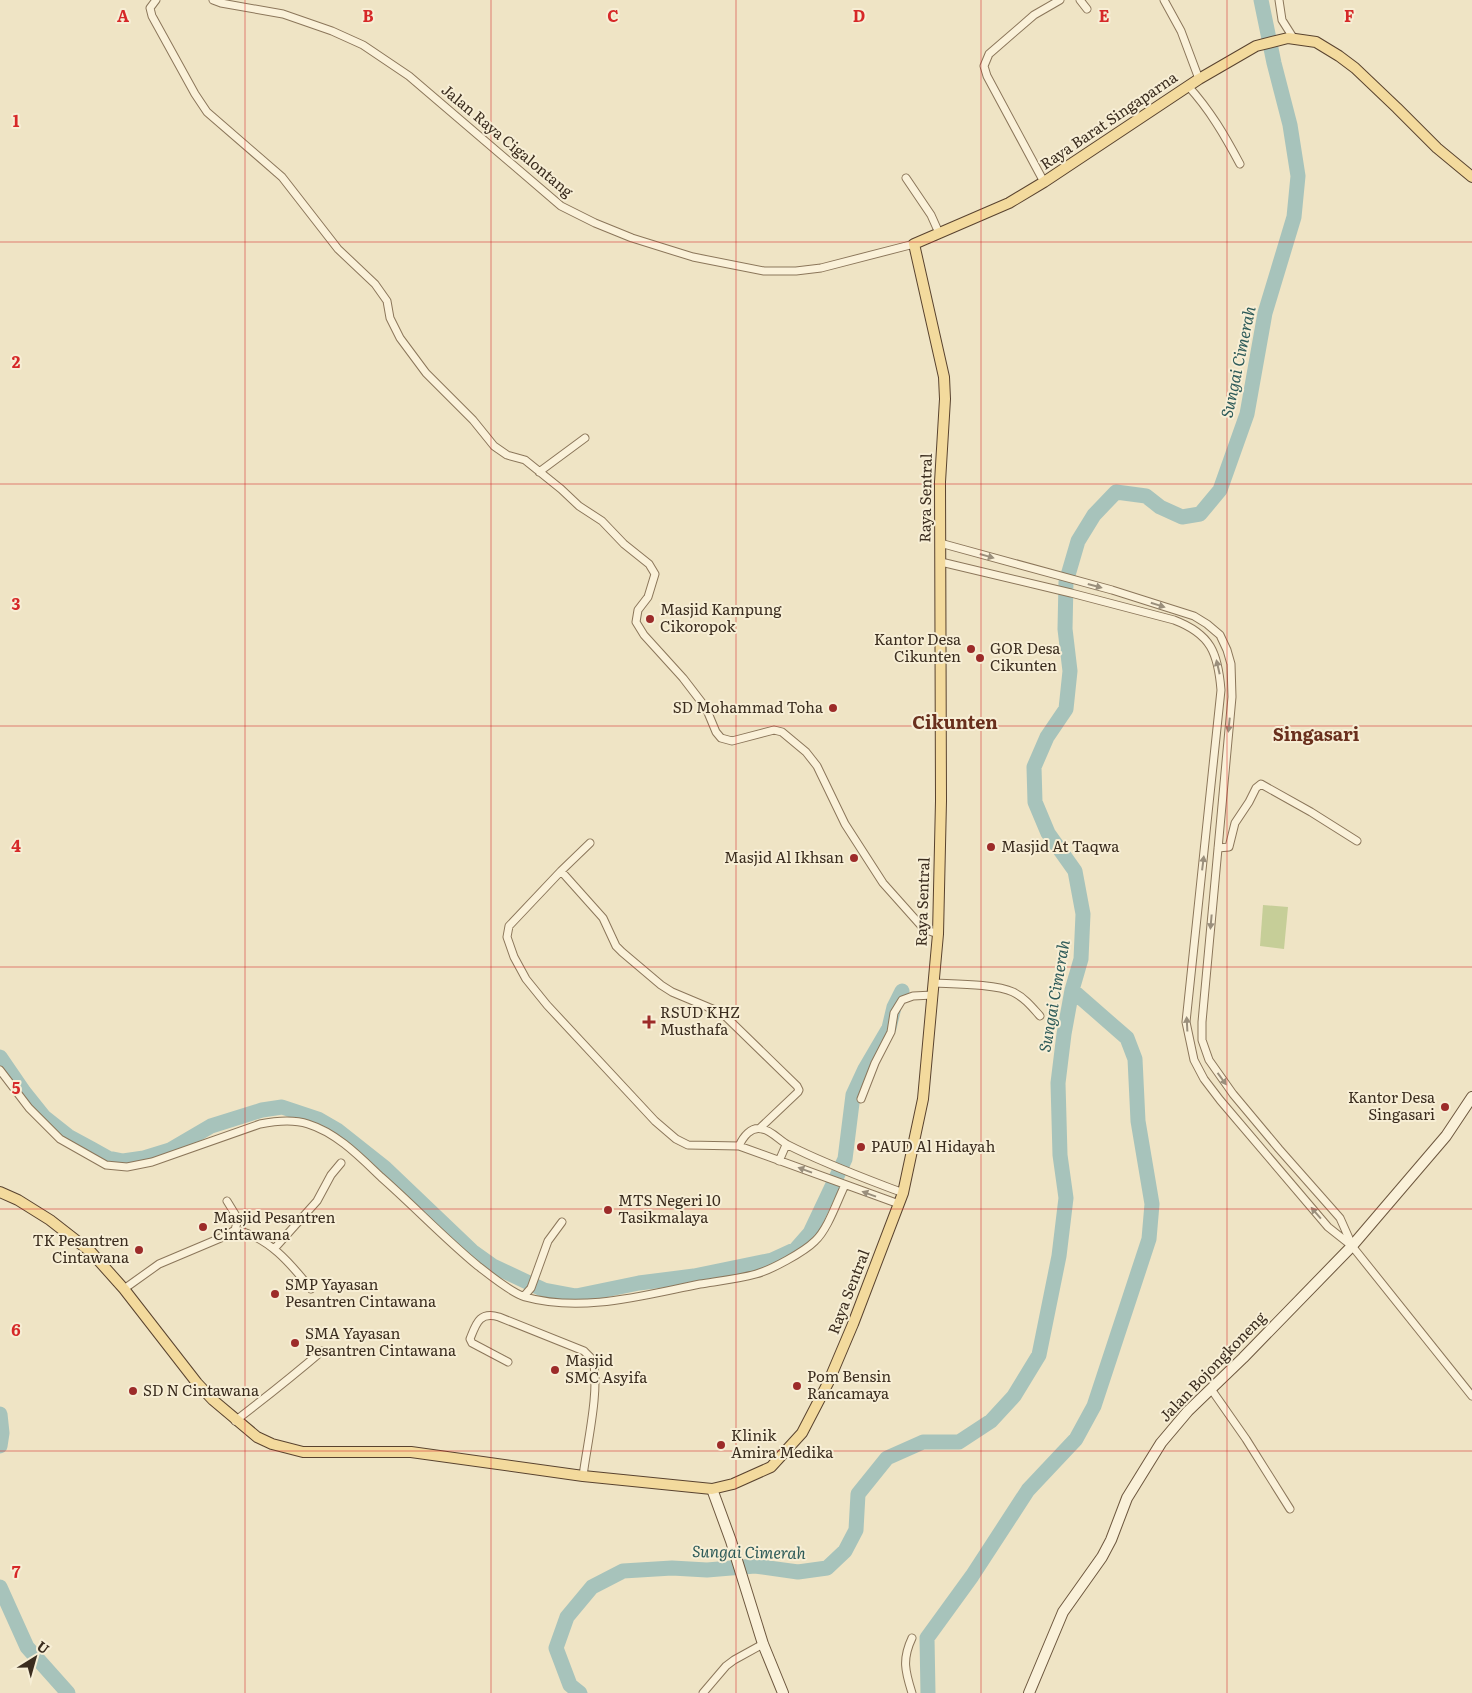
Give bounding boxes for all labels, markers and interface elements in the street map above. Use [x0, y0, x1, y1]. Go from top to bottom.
text: A [117, 3, 129, 27]
text: B [362, 3, 374, 27]
text: C [607, 3, 619, 27]
text: D [853, 3, 865, 27]
text: E [1099, 3, 1110, 27]
text: F [1344, 3, 1354, 27]
street label: Raya Barat Singaparna [1035, 65, 1182, 174]
street label: Jalan Raya Cigalontang [437, 78, 579, 202]
text: 1 [13, 108, 20, 132]
water label: Sungai Cimerah [1213, 303, 1261, 420]
text: 2 [12, 349, 21, 373]
street label: Raya Sentral [912, 453, 937, 543]
one-way arrow [980, 552, 995, 560]
one-way arrow [1088, 582, 1103, 590]
text: 3 [12, 591, 21, 615]
place label: Masjid Kampung Cikoropok [660, 597, 782, 637]
one-way arrow [1151, 601, 1166, 609]
marker: Masjid Kampung Cikoropok [644, 613, 656, 625]
place label: Kantor Desa Cikunten [874, 627, 962, 667]
place label: GOR Desa Cikunten [990, 636, 1061, 676]
marker: Kantor Desa Cikunten [965, 643, 977, 655]
marker: GOR Desa Cikunten [974, 652, 986, 664]
one-way arrow [1214, 659, 1222, 674]
place label: SD Mohammad Toha [673, 695, 824, 718]
marker: SD Mohammad Toha [827, 702, 839, 714]
district label: Cikunten [912, 708, 998, 735]
one-way arrow [1225, 718, 1233, 734]
district label: Singasari [1273, 720, 1360, 747]
text: 4 [11, 833, 21, 857]
place label: Masjid At Taqwa [1001, 834, 1120, 857]
marker: Masjid At Taqwa [985, 841, 997, 853]
place label: Masjid Al Ikhsan [724, 845, 844, 868]
marker: Masjid Al Ikhsan [848, 852, 860, 864]
one-way arrow [1199, 854, 1207, 870]
street label: Raya Sentral [908, 857, 935, 947]
one-way arrow [1207, 914, 1215, 930]
water label: Sungai Cimerah [1031, 937, 1075, 1054]
place label: RSUD KHZ Musthafa [660, 1000, 740, 1040]
marker: RSUD KHZ Musthafa [642, 1015, 656, 1029]
one-way arrow [1183, 1016, 1191, 1032]
one-way arrow [1217, 1072, 1227, 1086]
text: 5 [12, 1075, 21, 1099]
place label: Kantor Desa Singasari [1348, 1085, 1436, 1125]
marker: Kantor Desa Singasari [1439, 1101, 1451, 1113]
place label: PAUD Al Hidayah [871, 1134, 995, 1157]
marker: PAUD Al Hidayah [855, 1141, 867, 1153]
one-way arrow [797, 1166, 812, 1174]
place label: MTS Negeri 10 Tasikmalaya [618, 1188, 721, 1228]
one-way arrow [862, 1190, 877, 1197]
marker: MTS Negeri 10 Tasikmalaya [602, 1204, 614, 1216]
place label: Masjid Pesantren Cintawana [213, 1205, 335, 1245]
one-way arrow [1311, 1207, 1322, 1219]
marker: Masjid Pesantren Cintawana [197, 1221, 209, 1233]
place label: TK Pesantren Cintawana [33, 1228, 130, 1268]
marker: TK Pesantren Cintawana [133, 1244, 145, 1256]
street label: Raya Sentral [821, 1246, 874, 1337]
place label: SMP Yayasan Pesantren Cintawana [285, 1272, 437, 1312]
marker: SMP Yayasan Pesantren Cintawana [269, 1288, 281, 1300]
street label: Jalan Bojongkoneng [1153, 1305, 1271, 1426]
text: 6 [11, 1317, 21, 1341]
place label: SMA Yayasan Pesantren Cintawana [305, 1321, 457, 1361]
marker: SMA Yayasan Pesantren Cintawana [289, 1337, 301, 1349]
place label: Masjid SMC Asyifa [565, 1348, 648, 1388]
marker: Masjid SMC Asyifa [549, 1364, 561, 1376]
place label: Pom Bensin Rancamaya [807, 1364, 891, 1404]
place label: SD N Cintawana [143, 1378, 260, 1401]
marker: Pom Bensin Rancamaya [791, 1380, 803, 1392]
marker: SD N Cintawana [127, 1385, 139, 1397]
place label: Klinik Amira Medika [731, 1423, 834, 1463]
marker: Klinik Amira Medika [715, 1439, 727, 1451]
water label: Sungai Cimerah [692, 1538, 807, 1564]
text: 7 [12, 1559, 21, 1583]
north arrow [10, 1633, 60, 1683]
text: U [33, 1636, 54, 1658]

